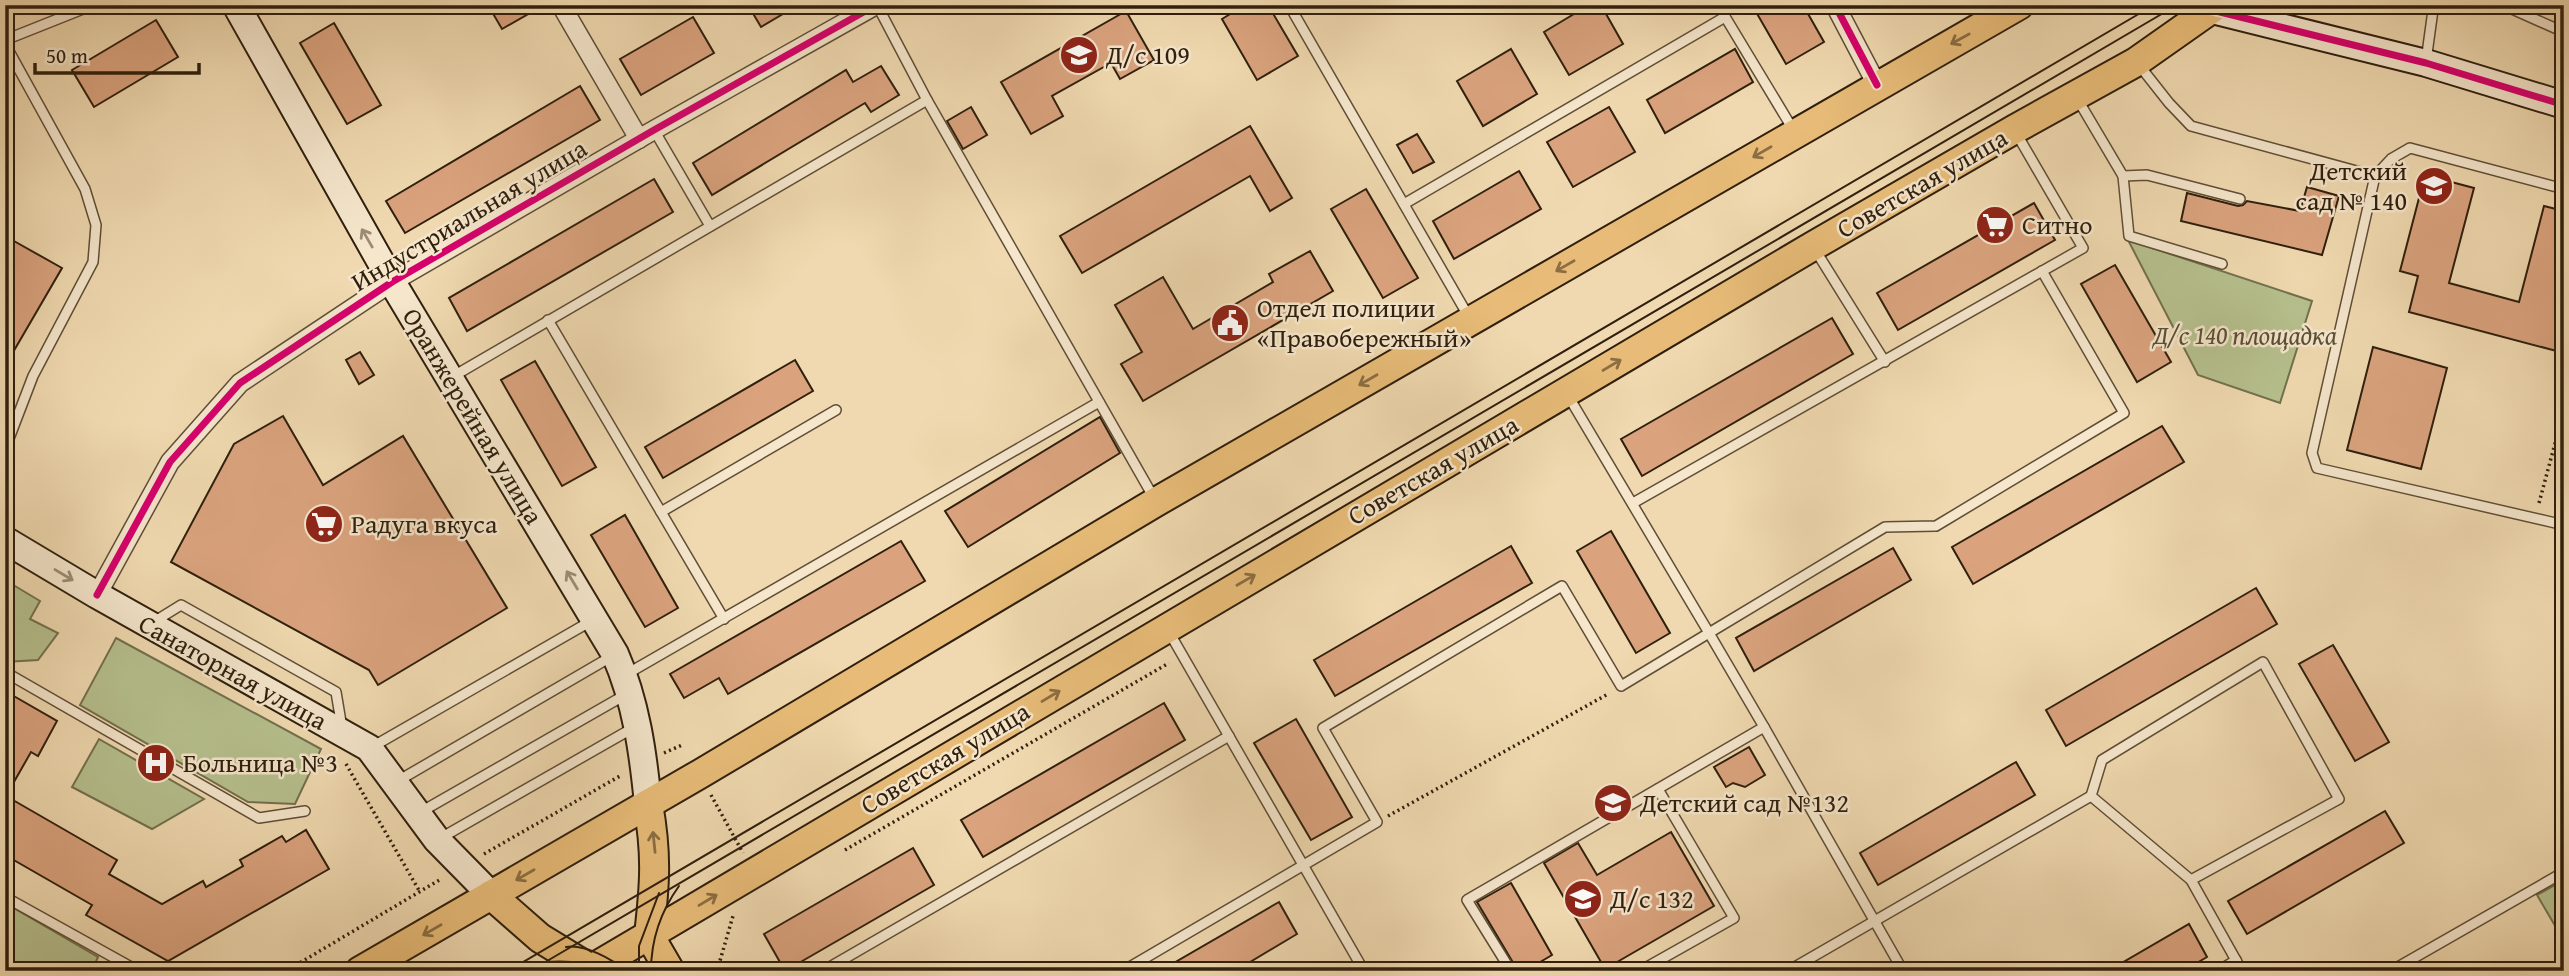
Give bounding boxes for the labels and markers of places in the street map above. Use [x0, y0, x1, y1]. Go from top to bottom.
school or university icon: Д/с 109 [1058, 34, 1100, 76]
place label: Д/с 109 [1105, 35, 1190, 74]
place label: Детский сад № 140 [2295, 151, 2407, 220]
school or university icon: Детский сад № 140 [2413, 165, 2455, 207]
supermarket icon: Ситно [1974, 204, 2016, 246]
place label: Ситно [2022, 205, 2093, 244]
place label: Отдел полиции «Правобережный» [1257, 288, 1471, 357]
public building icon: Отдел полиции «Правобережный» [1209, 302, 1251, 344]
supermarket icon: Радуга вкуса [303, 503, 345, 545]
place label: Радуга вкуса [351, 504, 498, 543]
hospital icon: Больница №3 [135, 742, 177, 784]
place label: Больница №3 [183, 743, 338, 782]
school or university icon: Детский сад №132 [1592, 782, 1634, 824]
place label: Детский сад №132 [1639, 783, 1849, 822]
school or university icon: Д/с 132 [1562, 878, 1604, 920]
place label: Д/с 132 [1609, 879, 1694, 918]

